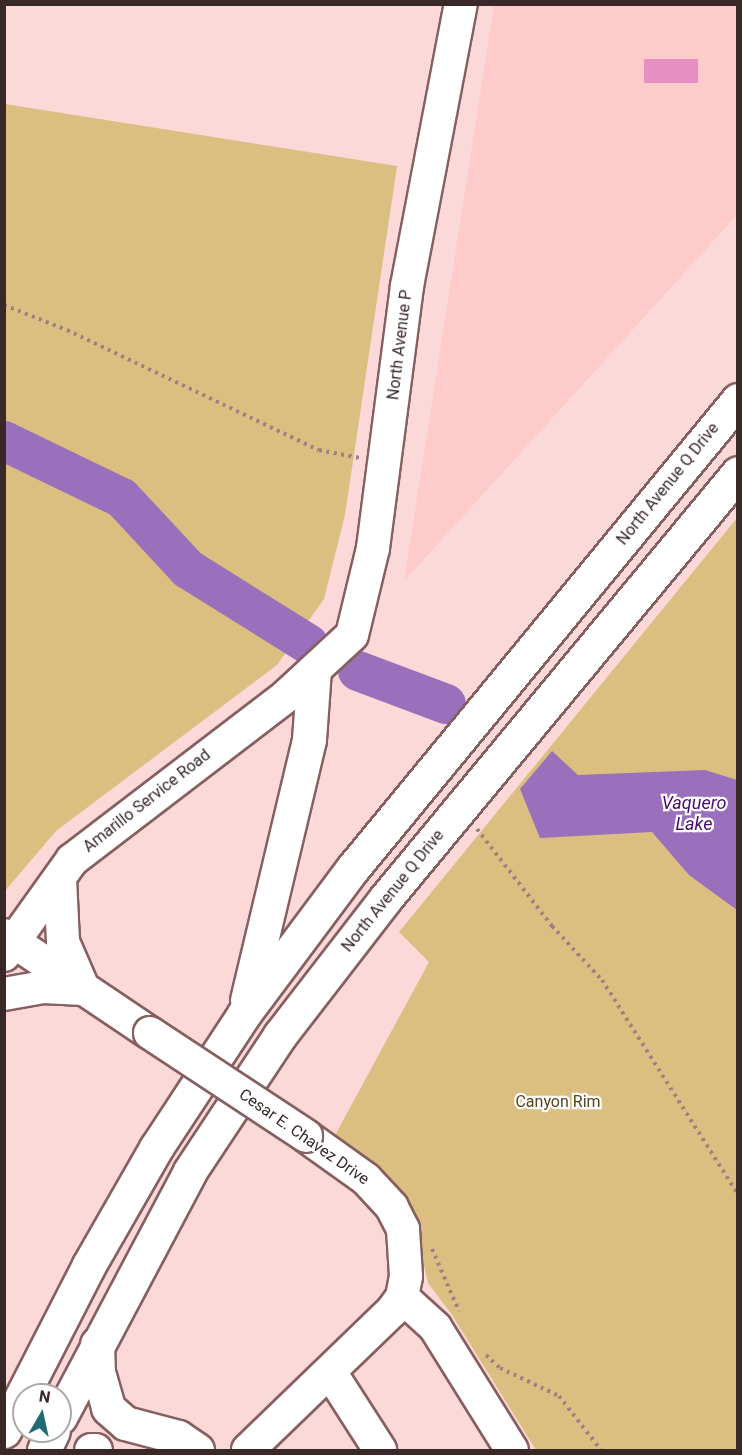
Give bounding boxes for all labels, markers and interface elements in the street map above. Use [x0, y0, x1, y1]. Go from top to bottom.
street label: North Avenue P [384, 289, 416, 401]
street label: North Avenue Q Drive [613, 419, 723, 549]
street label: Amarillo Service Road [80, 745, 214, 857]
water label: Vaquero Lake [662, 793, 726, 836]
street label: North Avenue Q Drive [338, 826, 448, 956]
street label: Cesar E. Chavez Drive [235, 1085, 373, 1189]
park label: Canyon Rim [515, 1092, 601, 1112]
north arrow [12, 1383, 72, 1443]
text: N [38, 1386, 52, 1407]

